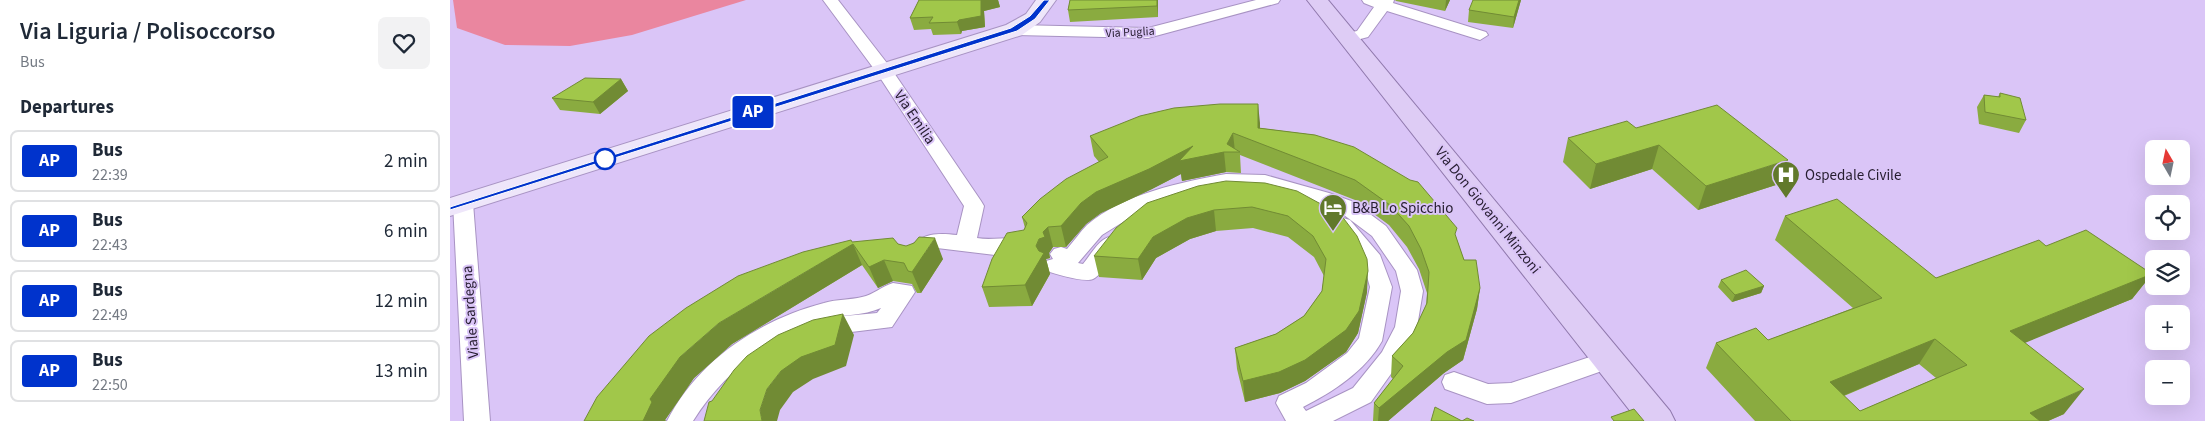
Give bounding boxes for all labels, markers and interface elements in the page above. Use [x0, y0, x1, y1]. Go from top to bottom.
text: Via Liguria / Polisoccorso [20, 14, 275, 49]
button: heart [378, 17, 430, 69]
street label: Via Puglia [1105, 23, 1155, 42]
text: Bus [20, 51, 45, 73]
street label: Via Emilia [889, 86, 940, 148]
text: Departures [20, 94, 114, 121]
line badge: AP [730, 96, 776, 128]
text: AP [742, 99, 764, 124]
text: Bus [92, 137, 123, 164]
north arrow [2145, 140, 2190, 185]
map controls [2145, 140, 2190, 405]
street label: Via Don Giovanni Minzoni [1430, 142, 1545, 278]
text: AP [39, 148, 60, 173]
text: 2 min [384, 148, 428, 175]
unlabelled marker [594, 148, 616, 170]
hospital icon: Ospedale Civile [1771, 160, 1801, 199]
text: 22:39 [92, 164, 128, 186]
place label: Ospedale Civile [1805, 165, 1901, 186]
hotel icon: B&B Lo Spicchio [1318, 193, 1348, 232]
button: locate [2145, 195, 2190, 240]
place label: B&B Lo Spicchio [1352, 198, 1453, 219]
text: Bus [92, 207, 123, 234]
text: AP [39, 218, 60, 243]
text: 6 min [384, 218, 428, 245]
text: 22:43 [92, 234, 128, 256]
button: layers [2145, 250, 2190, 295]
street label: Viale Sardegna [457, 265, 484, 359]
text: Bus [92, 277, 123, 304]
text: AP [39, 288, 60, 313]
text: 12 min [374, 288, 428, 315]
text: 22:49 [92, 304, 128, 326]
button: + [2145, 305, 2190, 350]
text: Bus [92, 347, 123, 374]
text: AP [39, 358, 60, 383]
text: 13 min [374, 358, 428, 385]
button: − [2145, 360, 2190, 405]
text: 22:50 [92, 374, 128, 396]

